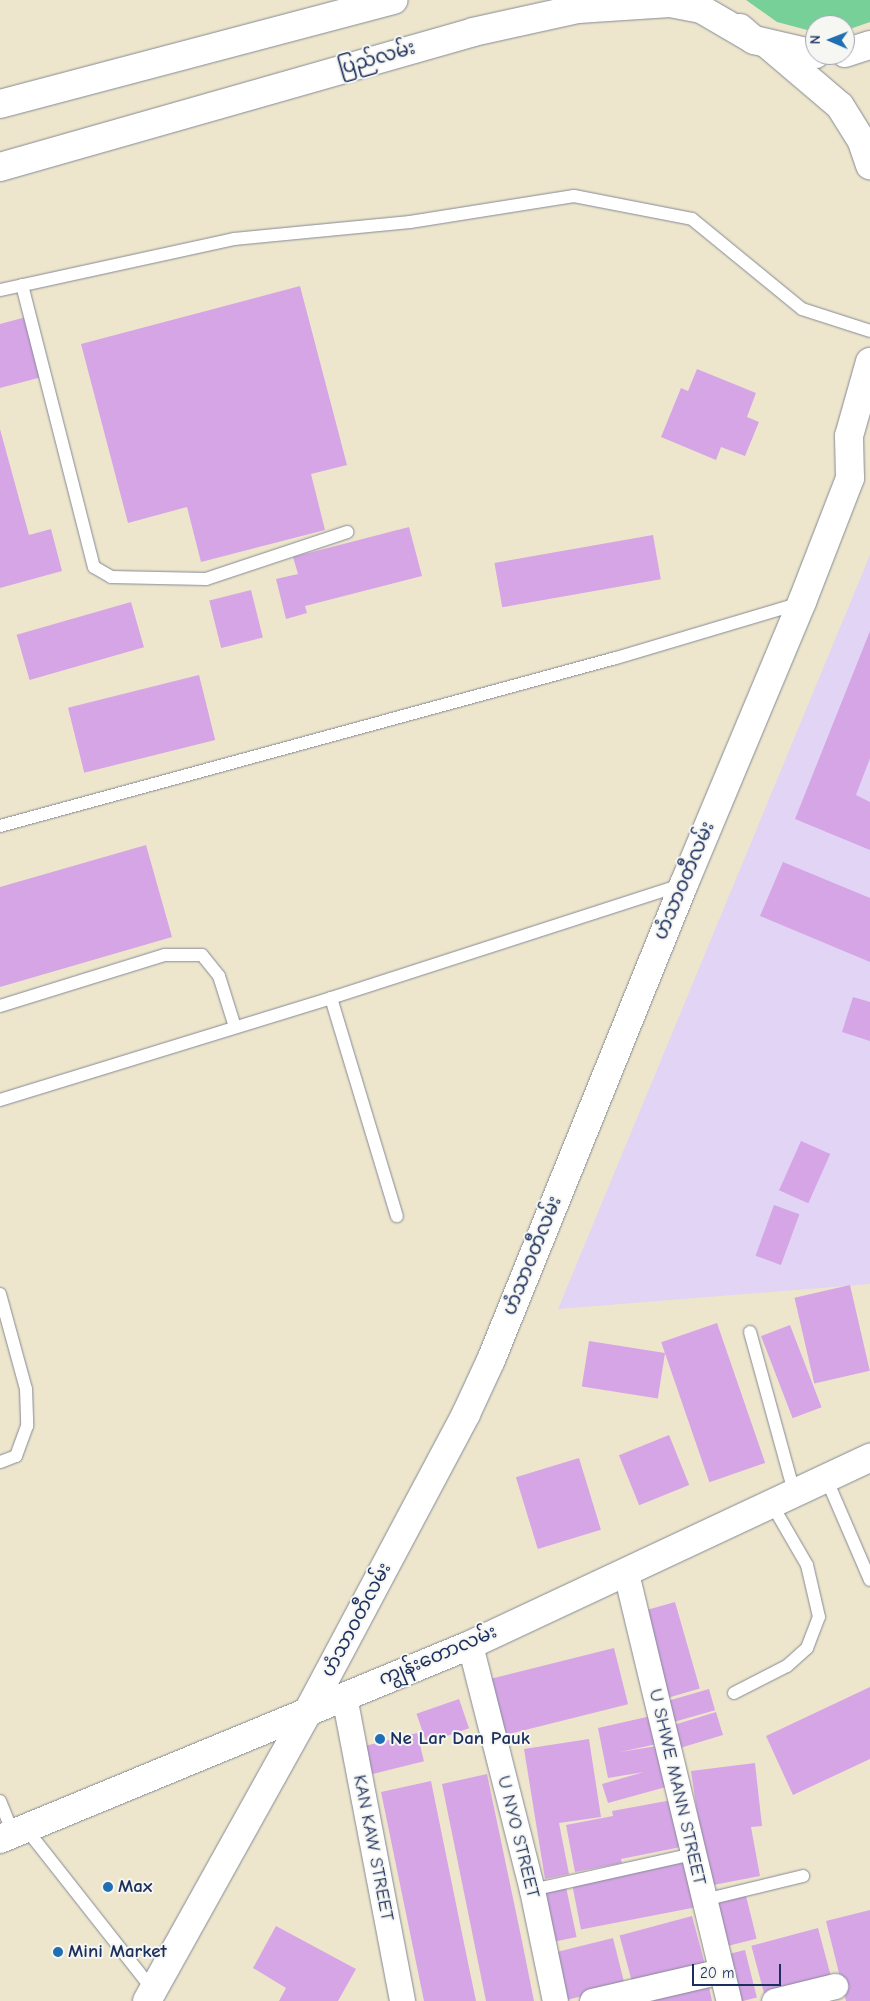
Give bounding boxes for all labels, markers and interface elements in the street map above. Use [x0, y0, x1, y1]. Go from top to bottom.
north arrow [805, 15, 855, 65]
text: N [807, 35, 824, 44]
street label: ပြည်လမ်း [336, 37, 418, 81]
street label: ဟံသာဝတီလမ်း [650, 818, 720, 944]
street label: ဟံသာဝတီလမ်း [499, 1193, 567, 1319]
street label: ဟံသာဝတီလမ်း [317, 1559, 397, 1681]
street label: ကျွန်းတောလမ်း [375, 1621, 501, 1691]
street label: U SHWE MANN STREET [643, 1687, 711, 1887]
place label: Ne Lar Dan Pauk [390, 1728, 530, 1750]
marker: Ne Lar Dan Pauk [374, 1733, 386, 1745]
street label: KAN KAW STREET [348, 1773, 398, 1923]
street label: U NYO STREET [492, 1773, 544, 1901]
place label: Max [118, 1876, 152, 1898]
marker: Max [102, 1881, 114, 1893]
place label: Mini Market [68, 1941, 167, 1963]
marker: Mini Market [52, 1946, 64, 1958]
scale bar [695, 1954, 784, 1986]
text: 20 m [700, 1964, 734, 1982]

